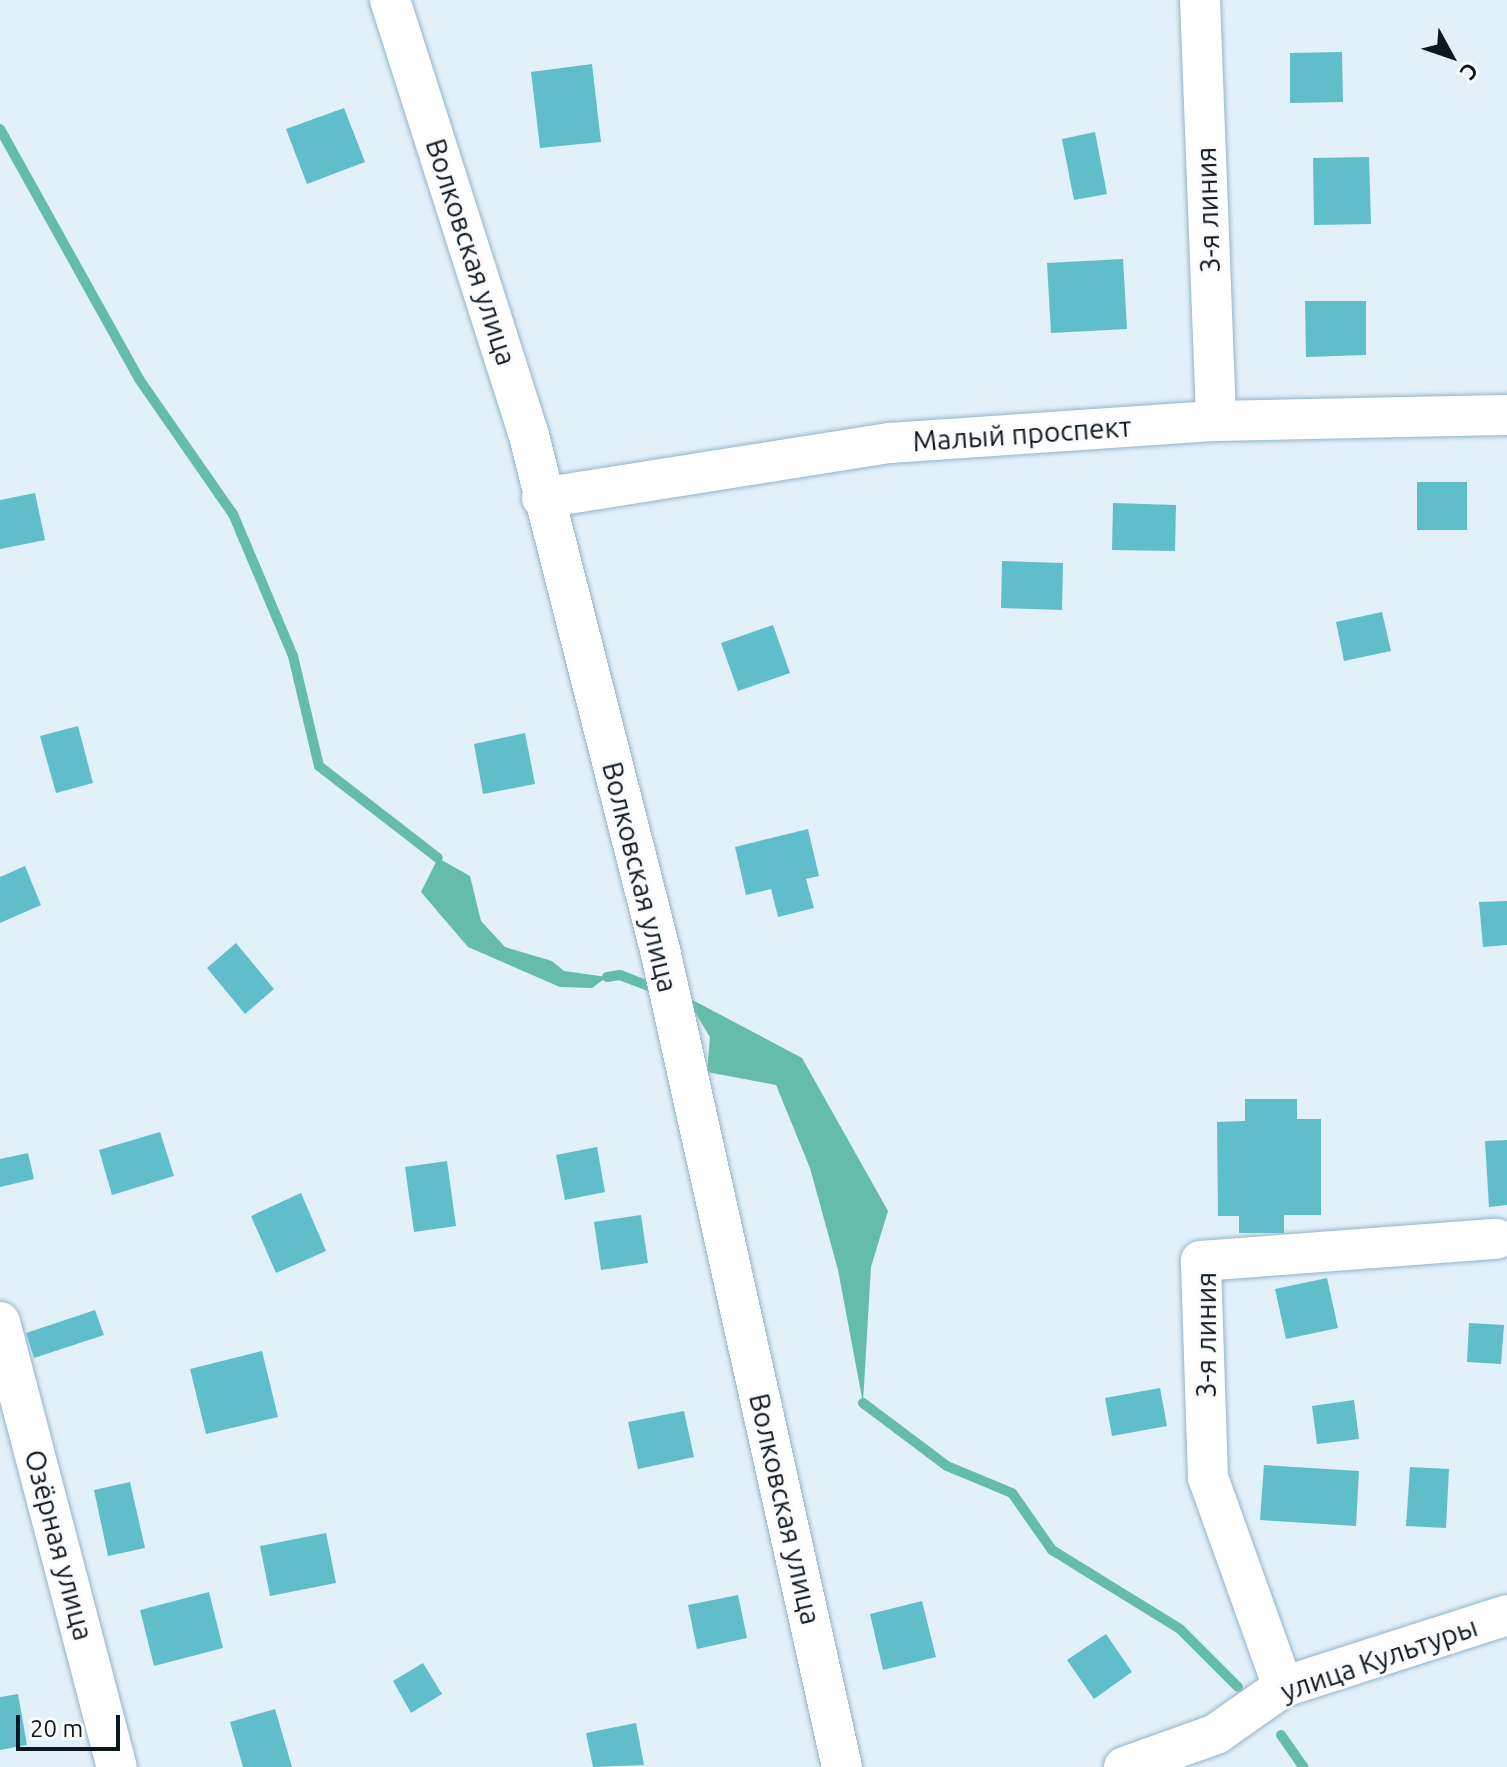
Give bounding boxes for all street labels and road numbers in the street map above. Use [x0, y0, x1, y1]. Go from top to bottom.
street label: Волковская улица [419, 135, 523, 369]
street label: 3-я линия [1189, 146, 1227, 274]
street label: Малый проспект [911, 410, 1133, 458]
street label: Волковская улица [595, 758, 685, 996]
street label: 3-я линия [1189, 1272, 1223, 1398]
street label: Волковская улица [742, 1390, 828, 1628]
street label: Озёрная улица [17, 1446, 101, 1644]
street label: улица Культуры [1276, 1610, 1482, 1708]

